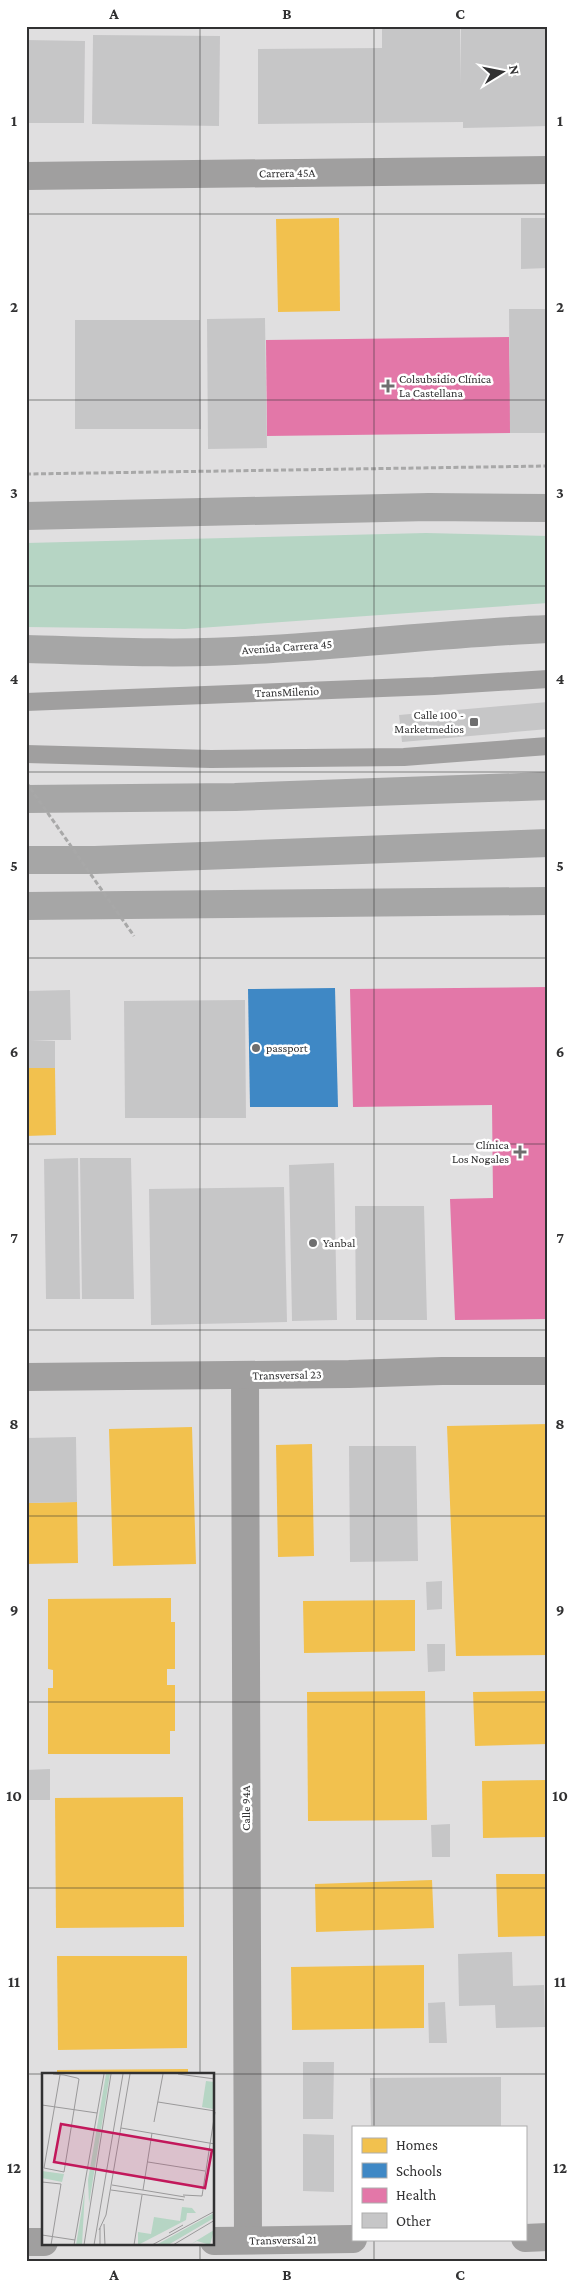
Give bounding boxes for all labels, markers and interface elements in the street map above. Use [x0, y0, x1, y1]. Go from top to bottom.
text: A [108, 5, 119, 22]
text: B [282, 5, 292, 22]
text: C [455, 5, 465, 22]
north arrow [476, 48, 526, 98]
text: N [506, 64, 524, 76]
text: 1 [11, 112, 17, 129]
text: 1 [557, 112, 563, 129]
street label: Carrera 45A [259, 166, 315, 180]
text: 2 [10, 298, 18, 315]
text: 2 [556, 298, 564, 315]
place label: Colsubsidio Clínica La Castellana [399, 372, 492, 400]
marker: Colsubsidio Clínica La Castellana [381, 379, 395, 393]
text: 3 [10, 484, 18, 501]
text: 3 [556, 484, 564, 501]
street label: Avenida Carrera 45 [241, 637, 333, 657]
text: 4 [10, 670, 19, 687]
text: 4 [556, 670, 565, 687]
street label: TransMilenio [255, 684, 319, 700]
place label: Calle 100 - Marketmedios [394, 708, 464, 736]
marker: Calle 100 - Marketmedios [468, 716, 480, 728]
text: 5 [10, 857, 18, 874]
text: 5 [556, 857, 564, 874]
place label: passport [266, 1041, 309, 1055]
marker: passport [250, 1042, 262, 1054]
text: 6 [10, 1043, 18, 1060]
text: 6 [556, 1043, 564, 1060]
place label: Clínica Los Nogales [452, 1138, 509, 1166]
marker: Clínica Los Nogales [513, 1145, 527, 1159]
text: 7 [10, 1229, 18, 1246]
text: 7 [556, 1229, 564, 1246]
place label: Yanbal [323, 1236, 355, 1250]
marker: Yanbal [307, 1237, 319, 1249]
street label: Transversal 23 [252, 1367, 322, 1383]
text: 8 [9, 1415, 19, 1432]
text: 8 [555, 1415, 565, 1432]
text: 9 [10, 1601, 18, 1618]
text: 9 [556, 1601, 564, 1618]
street label: Calle 94A [239, 1785, 253, 1831]
text: 10 [6, 1787, 22, 1804]
text: 10 [552, 1787, 568, 1804]
text: 11 [8, 1973, 20, 1990]
text: 11 [554, 1973, 566, 1990]
inset map [42, 2073, 215, 2246]
legend [352, 2126, 526, 2240]
text: Homes [396, 2137, 438, 2153]
text: 12 [7, 2159, 21, 2176]
text: 12 [553, 2159, 567, 2176]
text: Schools [396, 2163, 442, 2179]
text: Health [396, 2187, 436, 2203]
text: Other [396, 2213, 432, 2229]
street label: Transversal 21 [249, 2232, 317, 2248]
text: A [108, 2266, 119, 2283]
text: B [282, 2266, 292, 2283]
text: C [455, 2266, 465, 2283]

